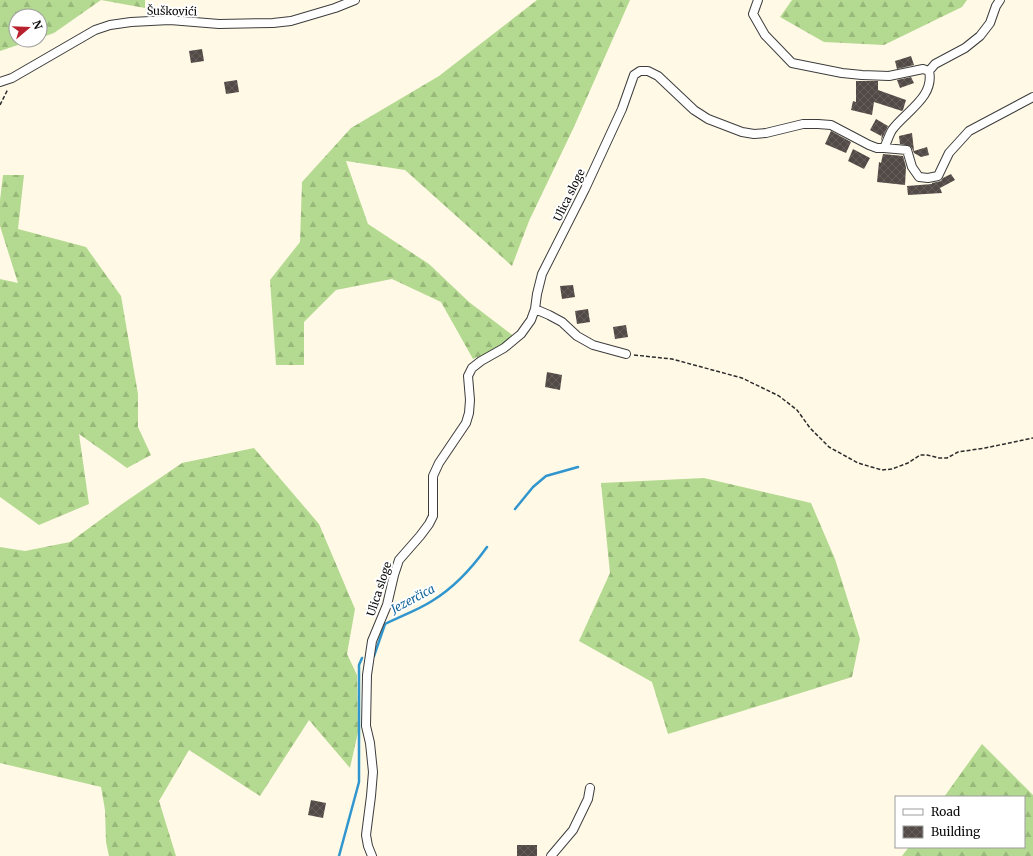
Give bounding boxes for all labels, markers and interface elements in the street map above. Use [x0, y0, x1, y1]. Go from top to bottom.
street label: Šuškovići [147, 4, 198, 18]
north arrow [8, 8, 48, 48]
text: N [29, 18, 46, 31]
street label: Ulica sloge [550, 166, 588, 223]
street label: Ulica sloge [364, 560, 394, 618]
water label: Jezerčica [387, 581, 437, 617]
legend [895, 796, 1025, 848]
text: Road [931, 804, 960, 819]
text: Building [931, 824, 981, 839]

